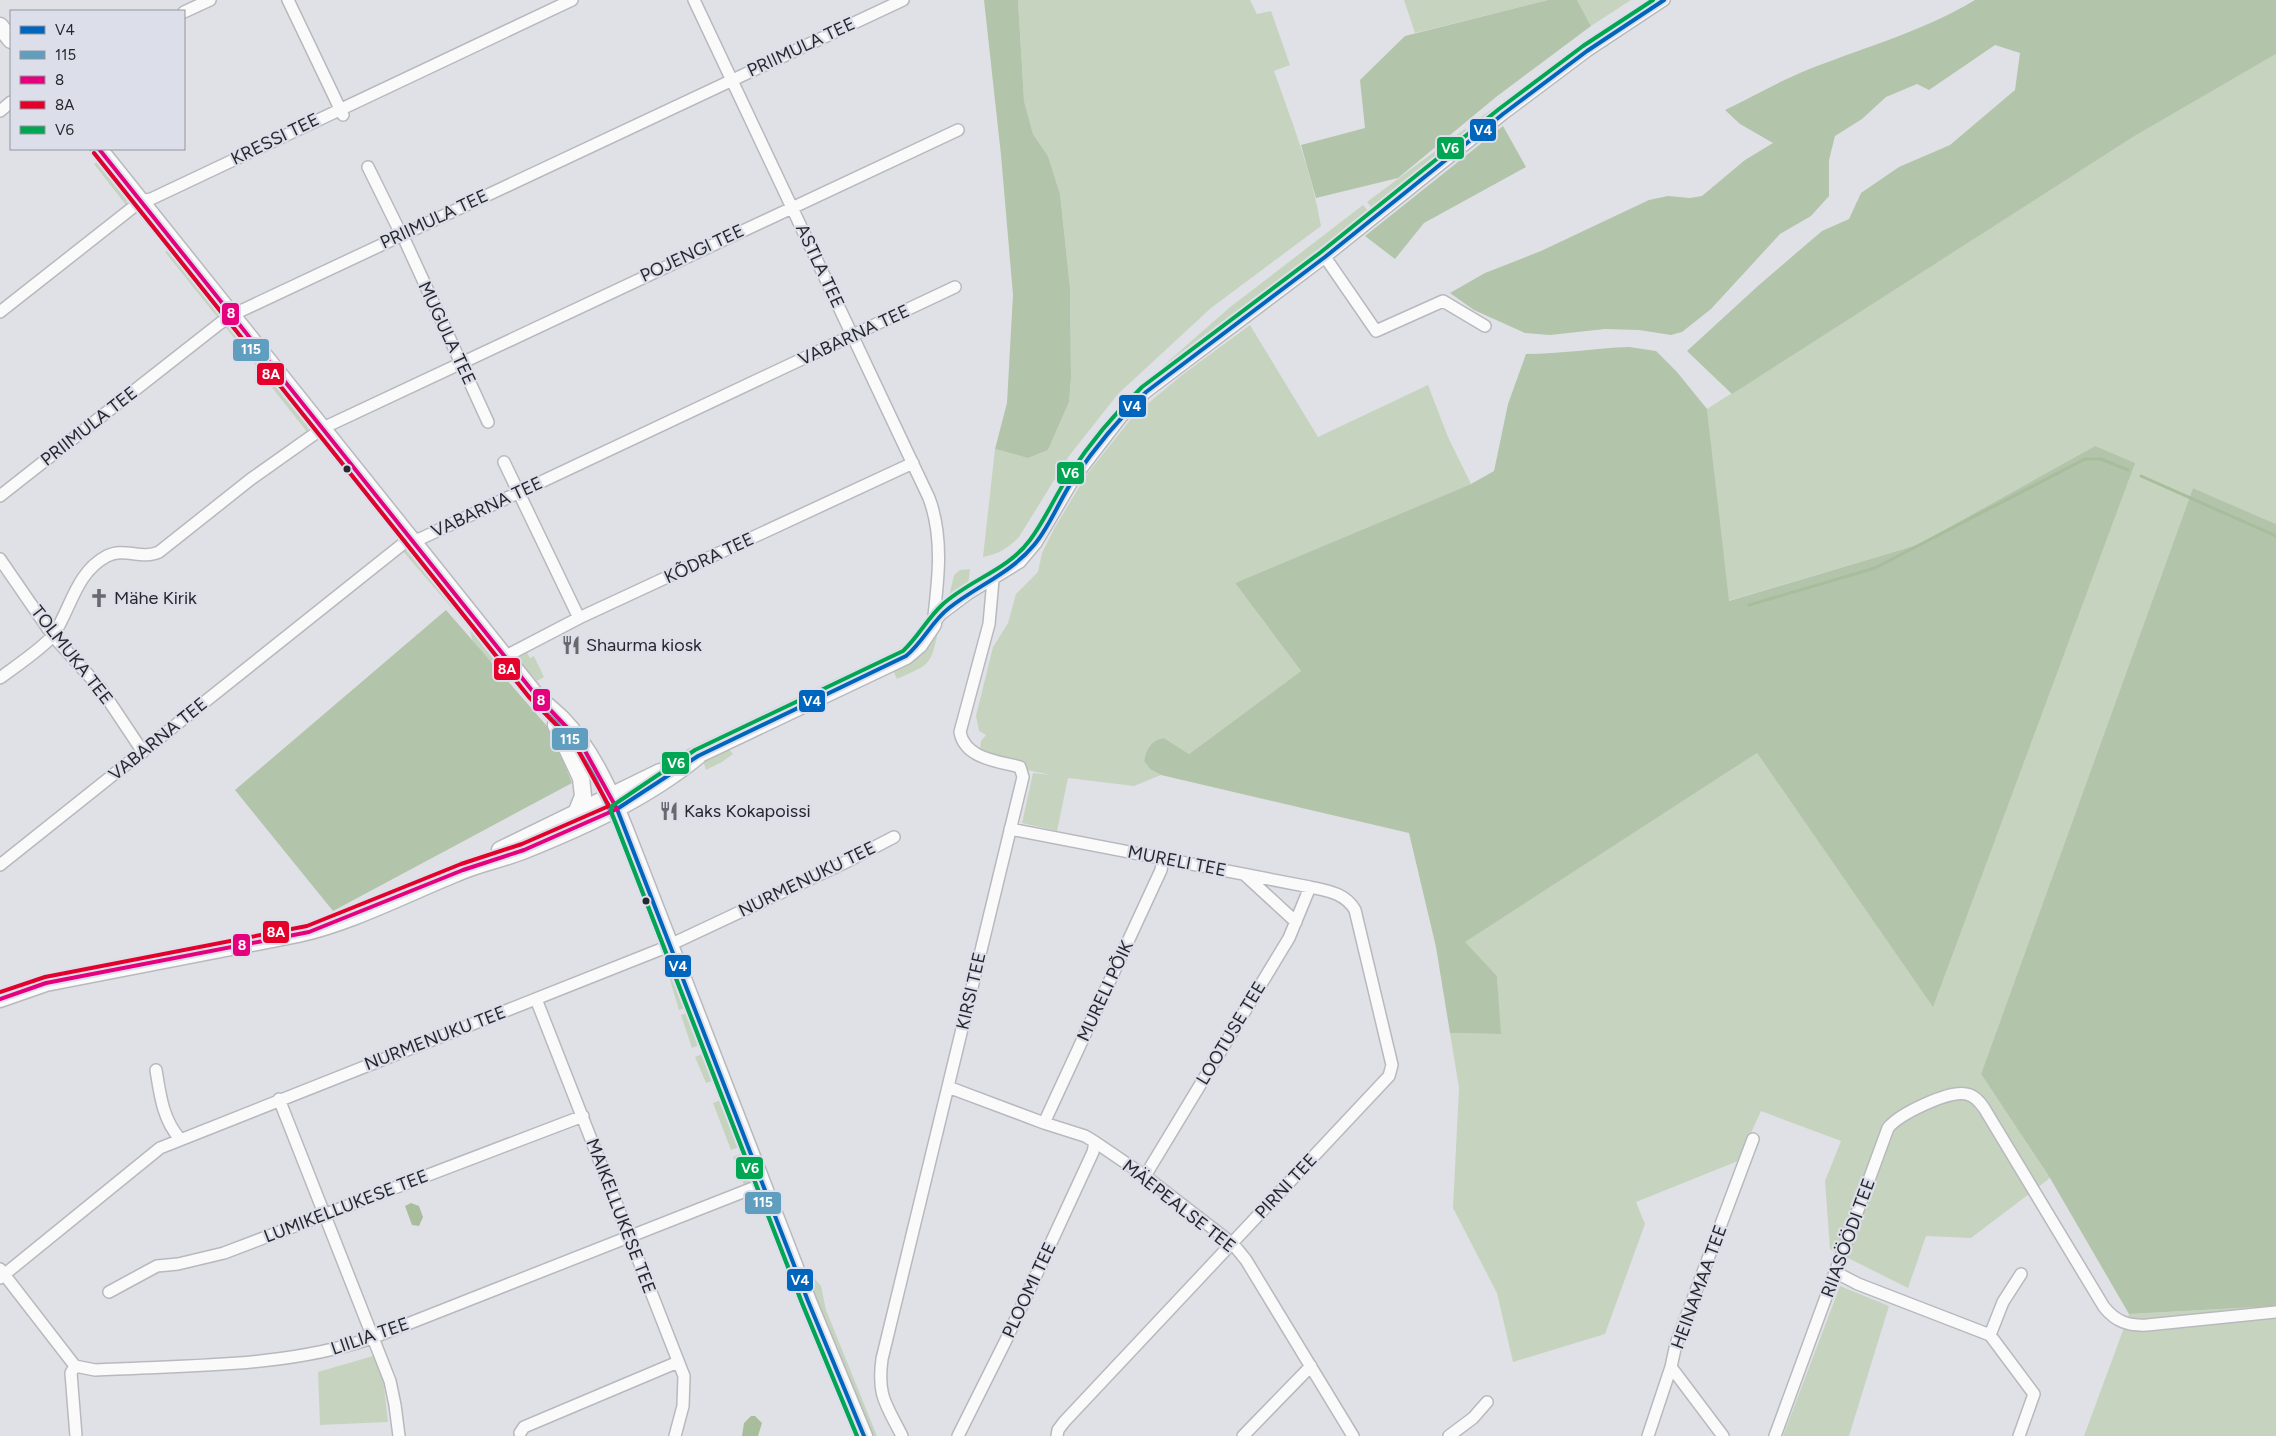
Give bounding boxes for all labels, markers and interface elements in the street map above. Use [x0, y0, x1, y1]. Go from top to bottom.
legend [10, 10, 185, 150]
street label: PRIIMULA TEE [743, 12, 859, 82]
text: V4 [55, 21, 75, 39]
text: 115 [55, 46, 76, 64]
text: 8 [55, 71, 64, 89]
text: 8A [55, 96, 74, 114]
street label: KRESSI TEE [227, 108, 323, 170]
line badge: V4 [1469, 118, 1497, 142]
text: V6 [55, 121, 74, 139]
text: V4 [1474, 122, 1493, 139]
line badge: V6 [1436, 136, 1465, 160]
text: V6 [1441, 140, 1459, 157]
street label: PRIIMULA TEE [376, 184, 492, 254]
street label: POJENGI TEE [637, 219, 747, 287]
street label: ASTLA TEE [791, 220, 849, 312]
street label: MUGULA TEE [413, 278, 481, 388]
street label: VABARNA TEE [795, 300, 913, 370]
line badge: 8 [221, 302, 240, 326]
text: 8 [227, 305, 235, 322]
line badge: 115 [232, 338, 270, 362]
text: 115 [241, 341, 261, 358]
line badge: 8A [256, 362, 285, 386]
text: 8A [262, 366, 280, 383]
street label: PRIIMULA TEE [36, 381, 142, 471]
line badge: V4 [1118, 394, 1147, 418]
text: V4 [1123, 398, 1142, 415]
line badge: V6 [1056, 461, 1085, 485]
unlabelled marker [342, 464, 352, 474]
text: V6 [1061, 465, 1079, 482]
street label: VABARNA TEE [428, 472, 546, 542]
street label: KÕDRA TEE [661, 528, 757, 588]
church icon: Mähe Kirik [88, 587, 110, 609]
place label: Mähe Kirik [114, 587, 197, 609]
street label: TOLMUKA TEE [26, 601, 118, 709]
restaurant icon: Shaurma kiosk [560, 634, 582, 656]
place label: Shaurma kiosk [586, 634, 702, 656]
line badge: 8A [493, 657, 521, 681]
text: 8A [498, 661, 516, 678]
line badge: 8 [532, 688, 551, 712]
line badge: V4 [798, 689, 826, 713]
text: 8 [537, 692, 545, 709]
street label: VABARNA TEE [104, 693, 212, 785]
text: V4 [803, 693, 822, 710]
line badge: 115 [551, 727, 589, 751]
text: 115 [560, 731, 580, 748]
line badge: V6 [661, 751, 690, 775]
text: V6 [667, 755, 685, 772]
restaurant icon: Kaks Kokapoissi [658, 800, 680, 822]
place label: Kaks Kokapoissi [684, 800, 811, 822]
street label: NURMENUKU TEE [735, 836, 879, 922]
street label: MURELI TEE [1126, 841, 1228, 881]
unlabelled marker [641, 896, 651, 906]
line badge: 8A [262, 920, 290, 944]
text: 8A [267, 924, 285, 941]
line badge: 8 [232, 933, 251, 957]
text: 8 [238, 937, 246, 954]
street label: MURELI PÕIK [1072, 937, 1138, 1045]
street label: KIRSI TEE [951, 950, 991, 1032]
line badge: V4 [664, 954, 692, 978]
text: V4 [669, 958, 688, 975]
street label: LOOTUSE TEE [1191, 977, 1271, 1089]
street label: NURMENUKU TEE [361, 1001, 509, 1075]
street label: MAIKELLUKESE TEE [581, 1135, 661, 1297]
street label: PIRNI TEE [1250, 1149, 1322, 1223]
street label: MÄEPEALSE TEE [1118, 1155, 1240, 1257]
line badge: V6 [735, 1156, 764, 1180]
text: V6 [741, 1160, 759, 1177]
street label: LUMIKELLUKESE TEE [261, 1164, 431, 1248]
street label: RIIASÖÖDI TEE [1816, 1175, 1880, 1301]
line badge: 115 [744, 1191, 782, 1215]
text: 115 [753, 1194, 773, 1211]
street label: HEINAMAA TEE [1666, 1222, 1732, 1352]
street label: PLOOMI TEE [997, 1239, 1061, 1341]
line badge: V4 [786, 1268, 814, 1292]
text: V4 [791, 1272, 810, 1289]
street label: LIILIA TEE [328, 1312, 412, 1360]

